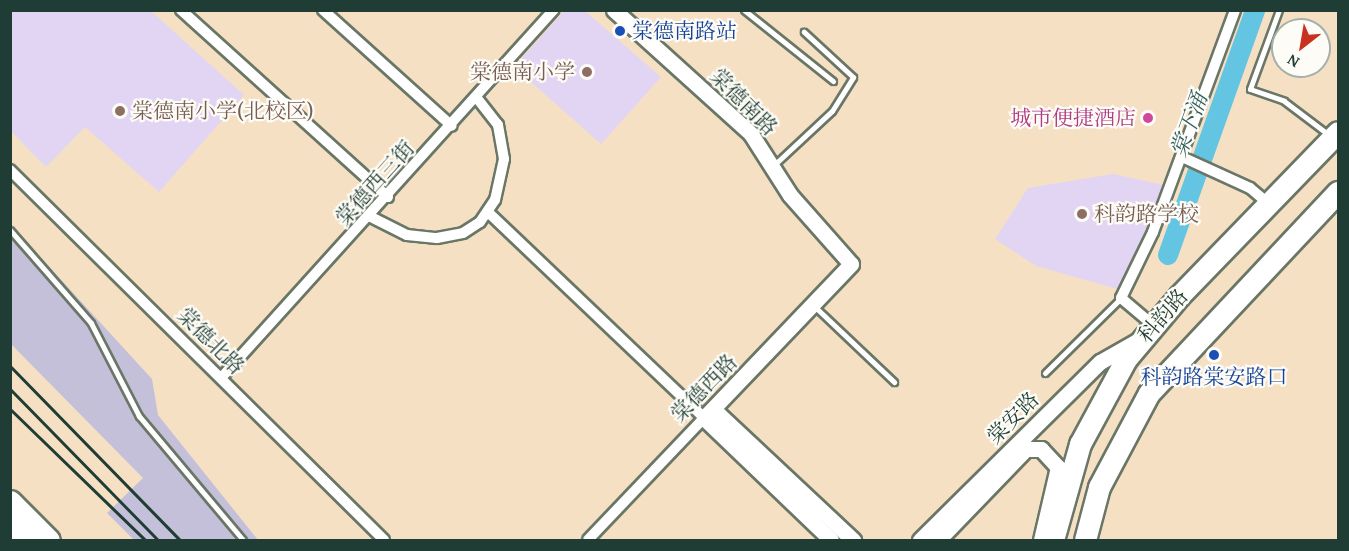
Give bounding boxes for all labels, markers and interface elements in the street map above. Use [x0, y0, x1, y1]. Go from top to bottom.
place label: 棠德南路站 [632, 18, 737, 44]
north arrow [1271, 18, 1331, 78]
marker: 棠德南路站 [613, 24, 627, 38]
text: N [1282, 49, 1304, 75]
place label: 棠德南小学 [470, 59, 575, 85]
street label: 棠德南路 [705, 63, 783, 141]
marker: 棠德南小学 [580, 65, 594, 79]
water label: 棠下涌 [1165, 89, 1213, 161]
place label: 棠德南小学(北校区) [132, 98, 314, 124]
marker: 棠德南小学(北校区) [113, 104, 127, 118]
place label: 城市便捷酒店 [1010, 105, 1136, 131]
marker: 城市便捷酒店 [1141, 111, 1155, 125]
street label: 棠德西三街 [331, 136, 419, 230]
place label: 科韵路学校 [1094, 201, 1199, 227]
marker: 科韵路学校 [1075, 207, 1089, 221]
street label: 科韵路 [1133, 284, 1193, 348]
street label: 棠德北路 [172, 302, 250, 380]
marker: 科韵路棠安路口 [1207, 348, 1221, 362]
street label: 棠德西路 [666, 349, 742, 427]
place label: 科韵路棠安路口 [1141, 364, 1287, 390]
street label: 棠安路 [982, 387, 1044, 449]

